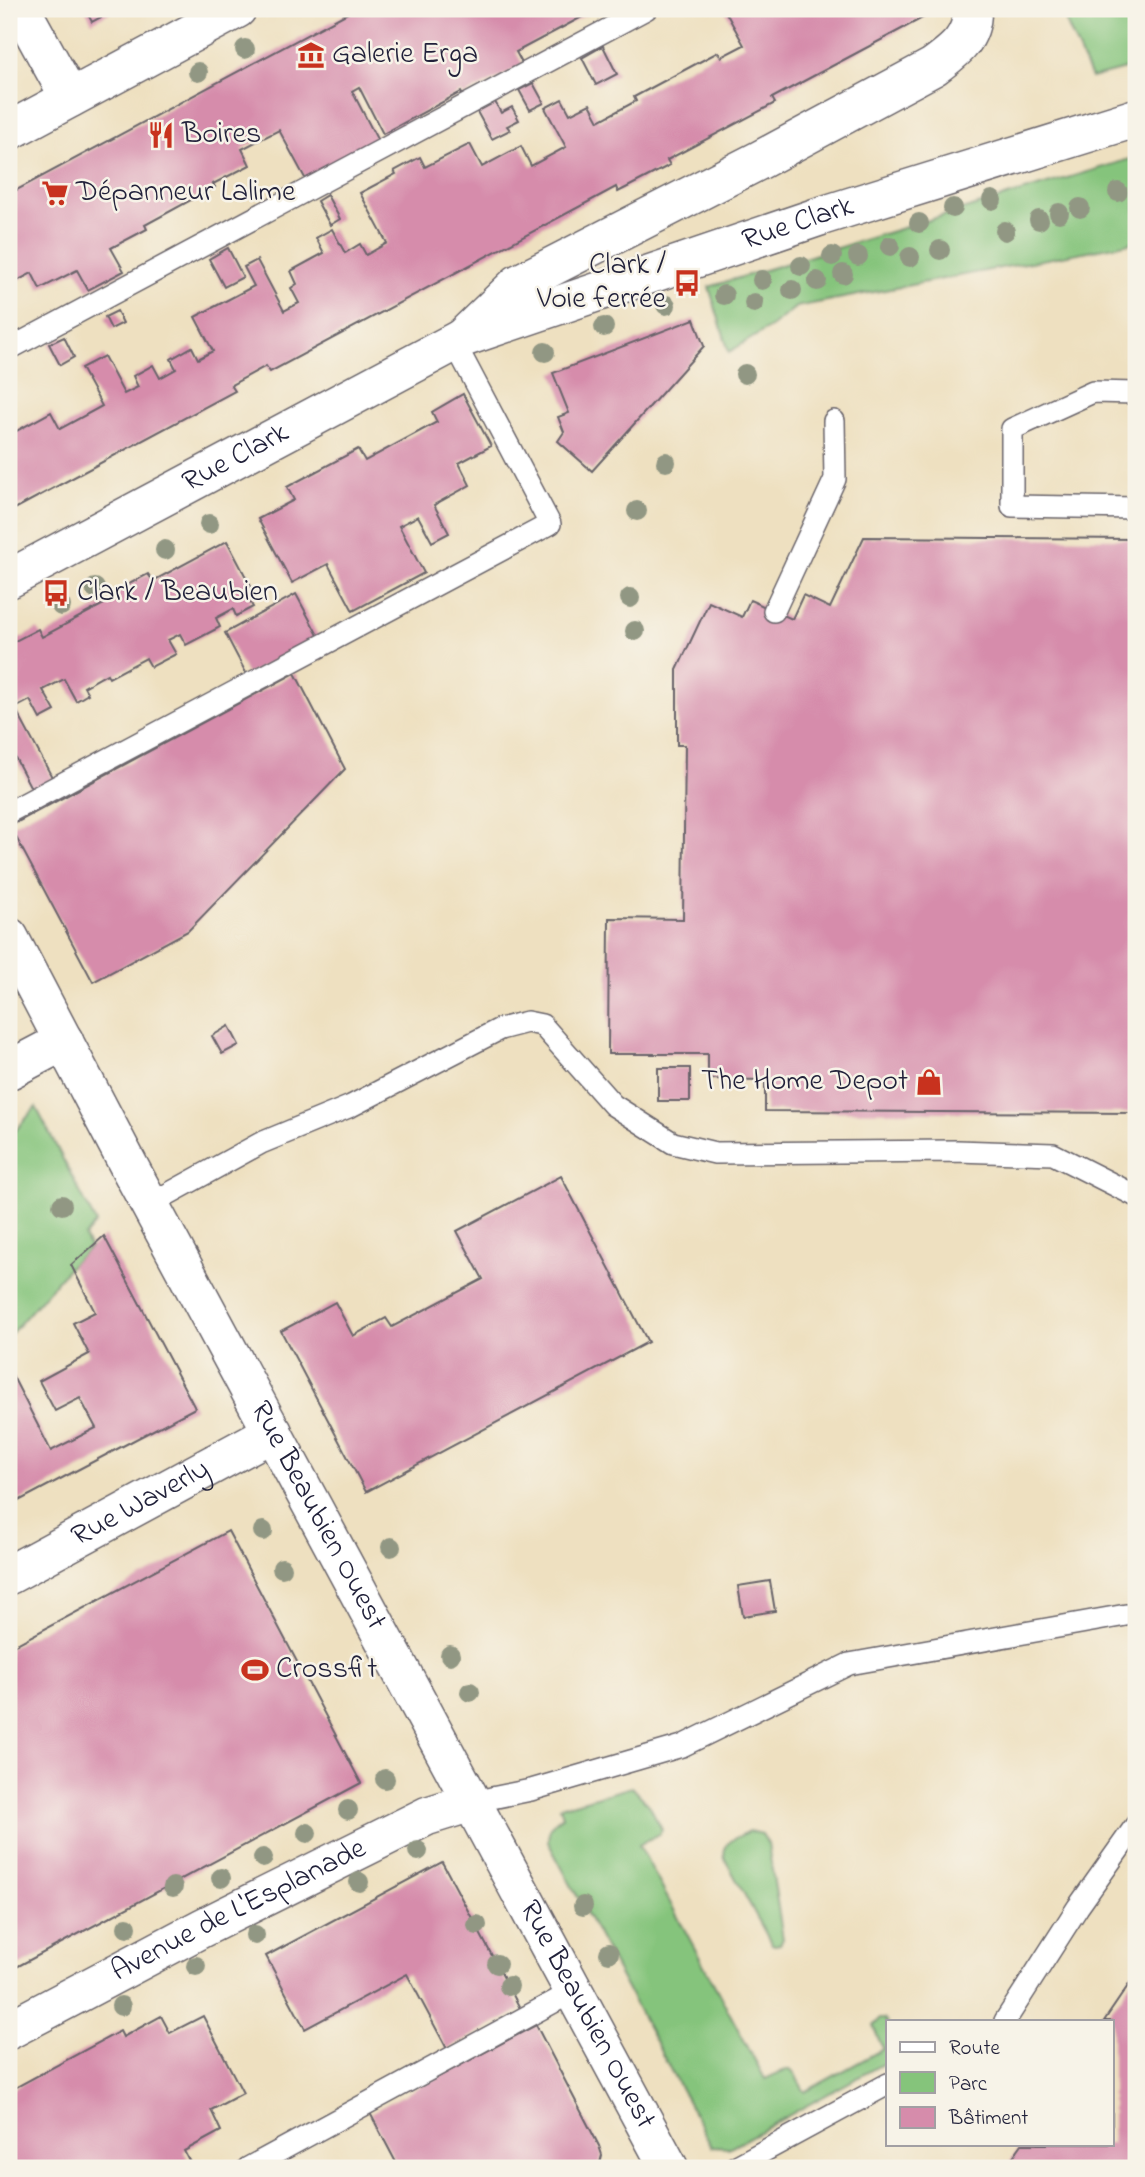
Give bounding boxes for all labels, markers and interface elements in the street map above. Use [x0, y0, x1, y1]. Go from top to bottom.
place label: Galerie Erga [332, 33, 478, 77]
museum icon: Galerie Erga [296, 40, 326, 70]
place label: Boires [181, 113, 261, 157]
restaurant icon: Boires [146, 120, 176, 150]
place label: Dépanneur Lalime [75, 171, 296, 215]
supermarket icon: Dépanneur Lalime [40, 178, 70, 208]
street label: Rue Clark [737, 185, 860, 263]
place label: Clark / Voie ferrée [536, 244, 667, 322]
bus stop icon: Clark / Voie ferrée [672, 268, 702, 298]
street label: Rue Clark [175, 412, 298, 505]
place label: Clark / Beaubien [77, 571, 278, 615]
bus stop icon: Clark / Beaubien [41, 578, 71, 608]
place label: The Home Depot [701, 1060, 908, 1104]
shop icon: The Home Depot [914, 1067, 944, 1097]
street label: Rue Beaubien Ouest [238, 1394, 397, 1638]
street label: Rue Waverly [64, 1448, 218, 1559]
place label: Crossfit [276, 1648, 377, 1692]
sports icon: Crossfit [240, 1655, 270, 1685]
street label: Avenue de L'Esplanade [104, 1827, 374, 1994]
street label: Rue Beaubien Ouest [507, 1893, 666, 2137]
legend [886, 2020, 1114, 2146]
text: Route [949, 2034, 1001, 2064]
text: Parc [949, 2070, 988, 2100]
text: Bâtiment [948, 2104, 1028, 2134]

